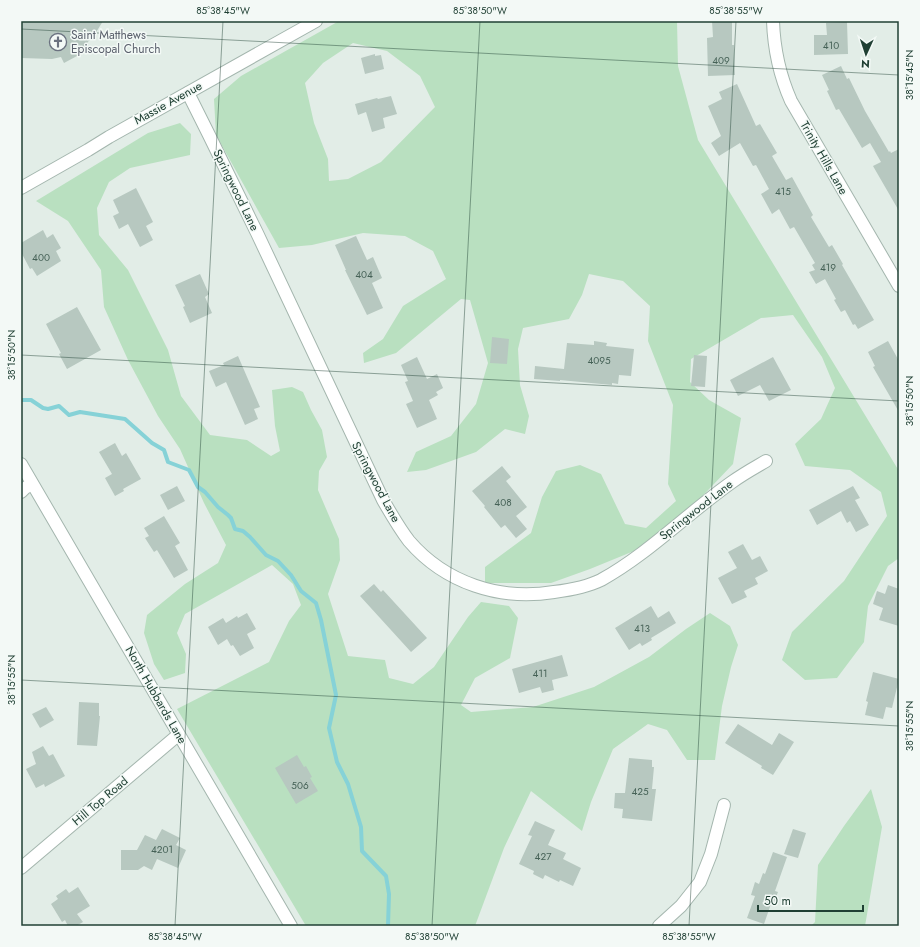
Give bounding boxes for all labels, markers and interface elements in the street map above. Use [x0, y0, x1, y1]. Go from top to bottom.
text: 85°38'45"W [196, 3, 250, 18]
text: 85°38'50"W [453, 3, 507, 18]
text: 85°38'55"W [709, 3, 763, 18]
place label: Saint Matthews Episcopal Church [71, 26, 160, 58]
church icon: Saint Matthews Episcopal Church [48, 32, 68, 52]
north arrow [846, 34, 886, 74]
house number: 410 [823, 38, 839, 53]
text: 38°15'45"N [902, 50, 917, 100]
house number: 409 [712, 53, 730, 68]
text: N [861, 56, 870, 72]
street label: Massie Avenue [131, 77, 205, 129]
street label: Trinity Hills Lane [796, 118, 852, 198]
street label: Springwood Lane [208, 146, 264, 234]
house number: 415 [775, 184, 791, 199]
house number: 400 [32, 250, 50, 265]
house number: 419 [820, 260, 836, 275]
house number: 404 [355, 267, 373, 282]
text: 38°15'50"N [4, 330, 19, 380]
house number: 4095 [587, 353, 611, 368]
text: 38°15'50"N [902, 376, 917, 426]
street label: Springwood Lane [347, 438, 405, 526]
street label: Springwood Lane [655, 476, 737, 544]
house number: 408 [494, 495, 512, 510]
house number: 413 [634, 621, 650, 636]
street label: North Hubbards Lane [121, 643, 191, 747]
text: 38°15'55"N [4, 655, 19, 705]
house number: 411 [533, 666, 547, 681]
text: 38°15'55"N [902, 701, 917, 751]
street label: Hill Top Road [68, 772, 132, 830]
house number: 506 [291, 778, 309, 793]
house number: 425 [631, 784, 649, 799]
house number: 4201 [151, 842, 173, 857]
house number: 427 [535, 849, 552, 864]
scale bar [758, 887, 863, 913]
text: 50 m [764, 892, 791, 910]
text: 85°38'45"W [148, 929, 202, 944]
text: 85°38'50"W [405, 929, 459, 944]
text: 85°38'55"W [662, 929, 716, 944]

